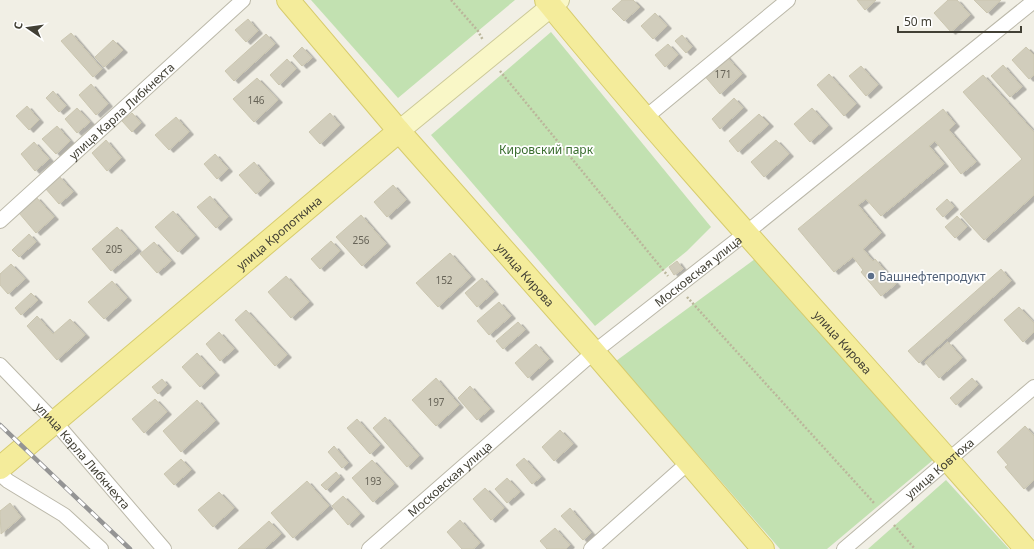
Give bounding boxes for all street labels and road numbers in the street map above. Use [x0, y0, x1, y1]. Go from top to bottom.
street label: улица Карла Либкнехта [65, 58, 178, 163]
street label: улица Кропоткина [233, 191, 325, 273]
street label: Московская улица [651, 231, 745, 310]
street label: улица Кирова [493, 239, 558, 310]
street label: улица Кирова [810, 306, 876, 377]
street label: улица Карла Либкнехта [32, 398, 135, 513]
street label: улица Ковтюха [901, 434, 977, 502]
street label: Московская улица [404, 437, 495, 520]

